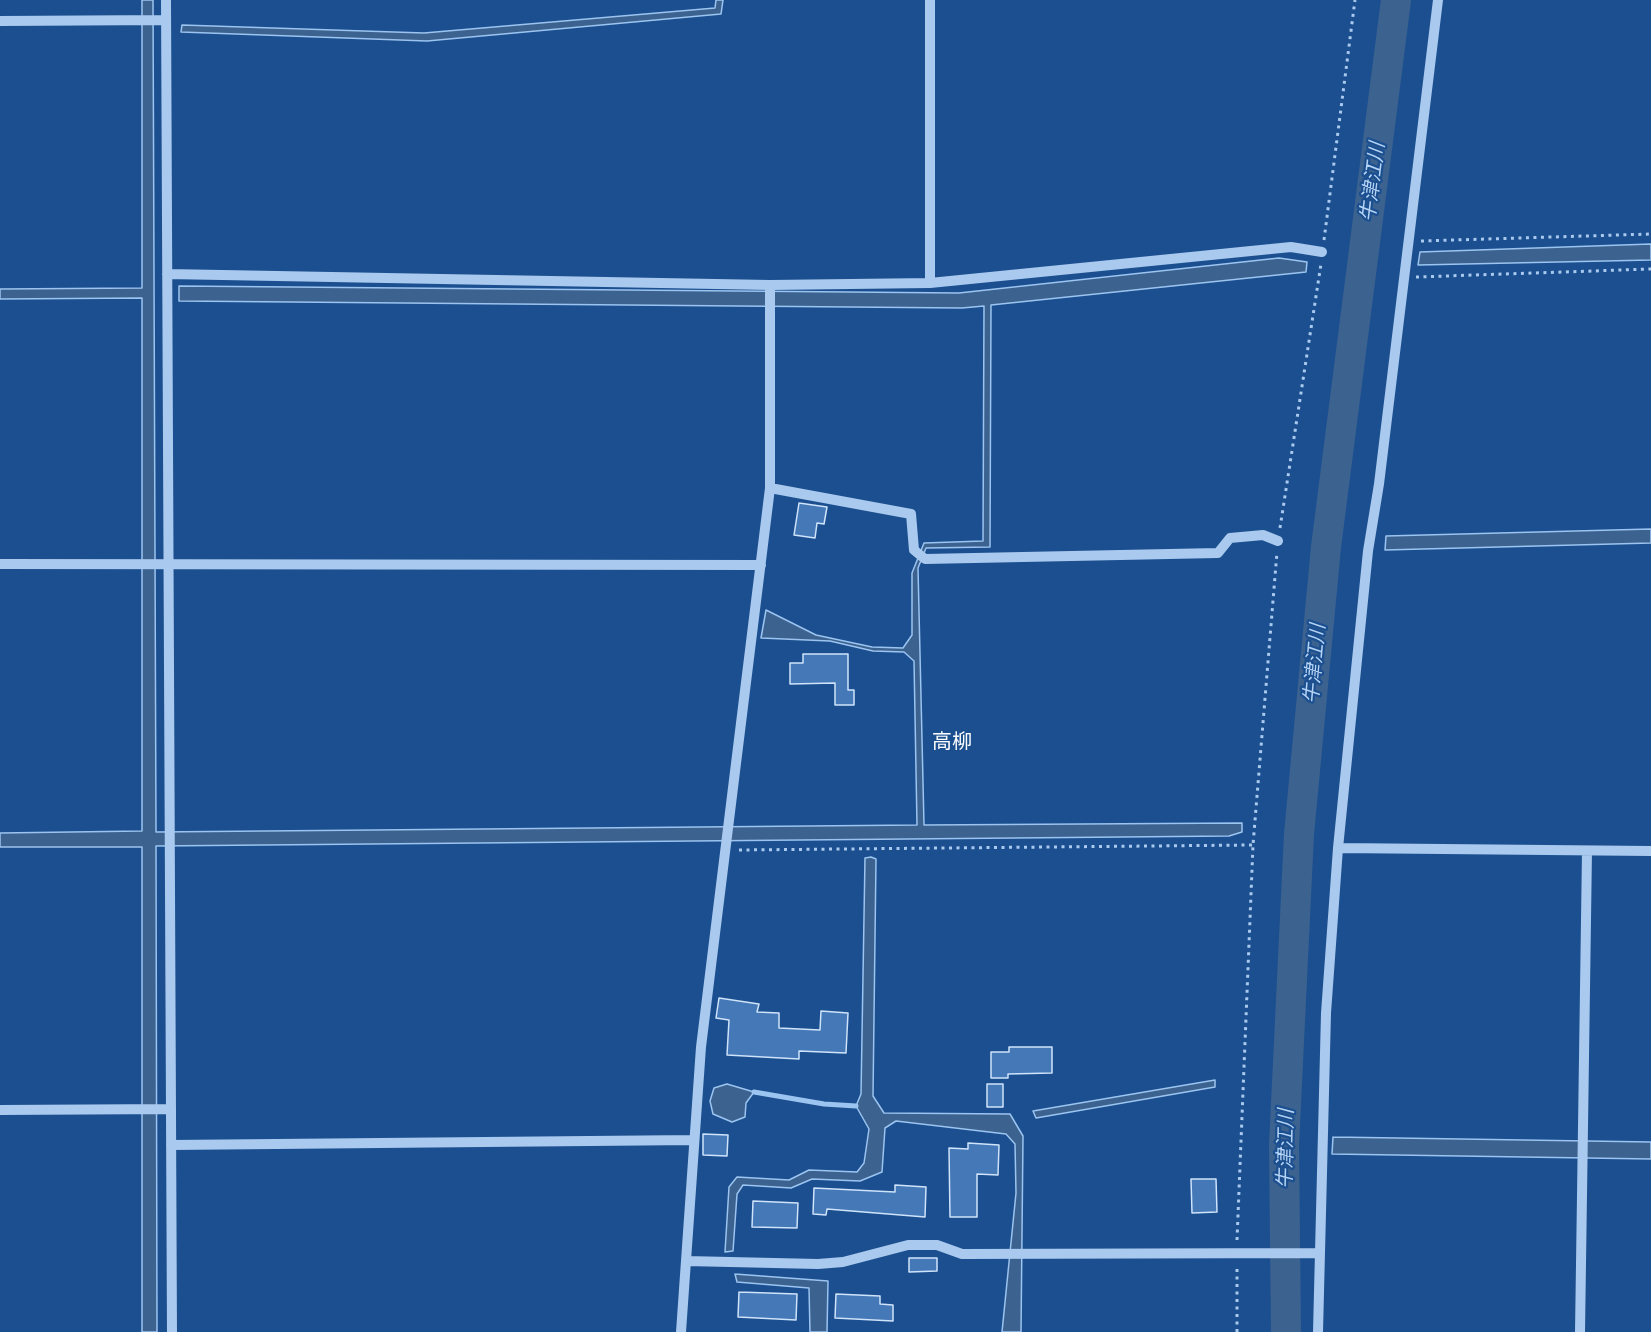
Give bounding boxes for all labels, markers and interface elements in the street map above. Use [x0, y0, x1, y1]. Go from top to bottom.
water label: 牛津江川 [1356, 141, 1390, 223]
water label: 牛津江川 [1300, 623, 1330, 705]
district label: 高柳 [932, 730, 972, 754]
water label: 牛津江川 [1273, 1109, 1299, 1189]

